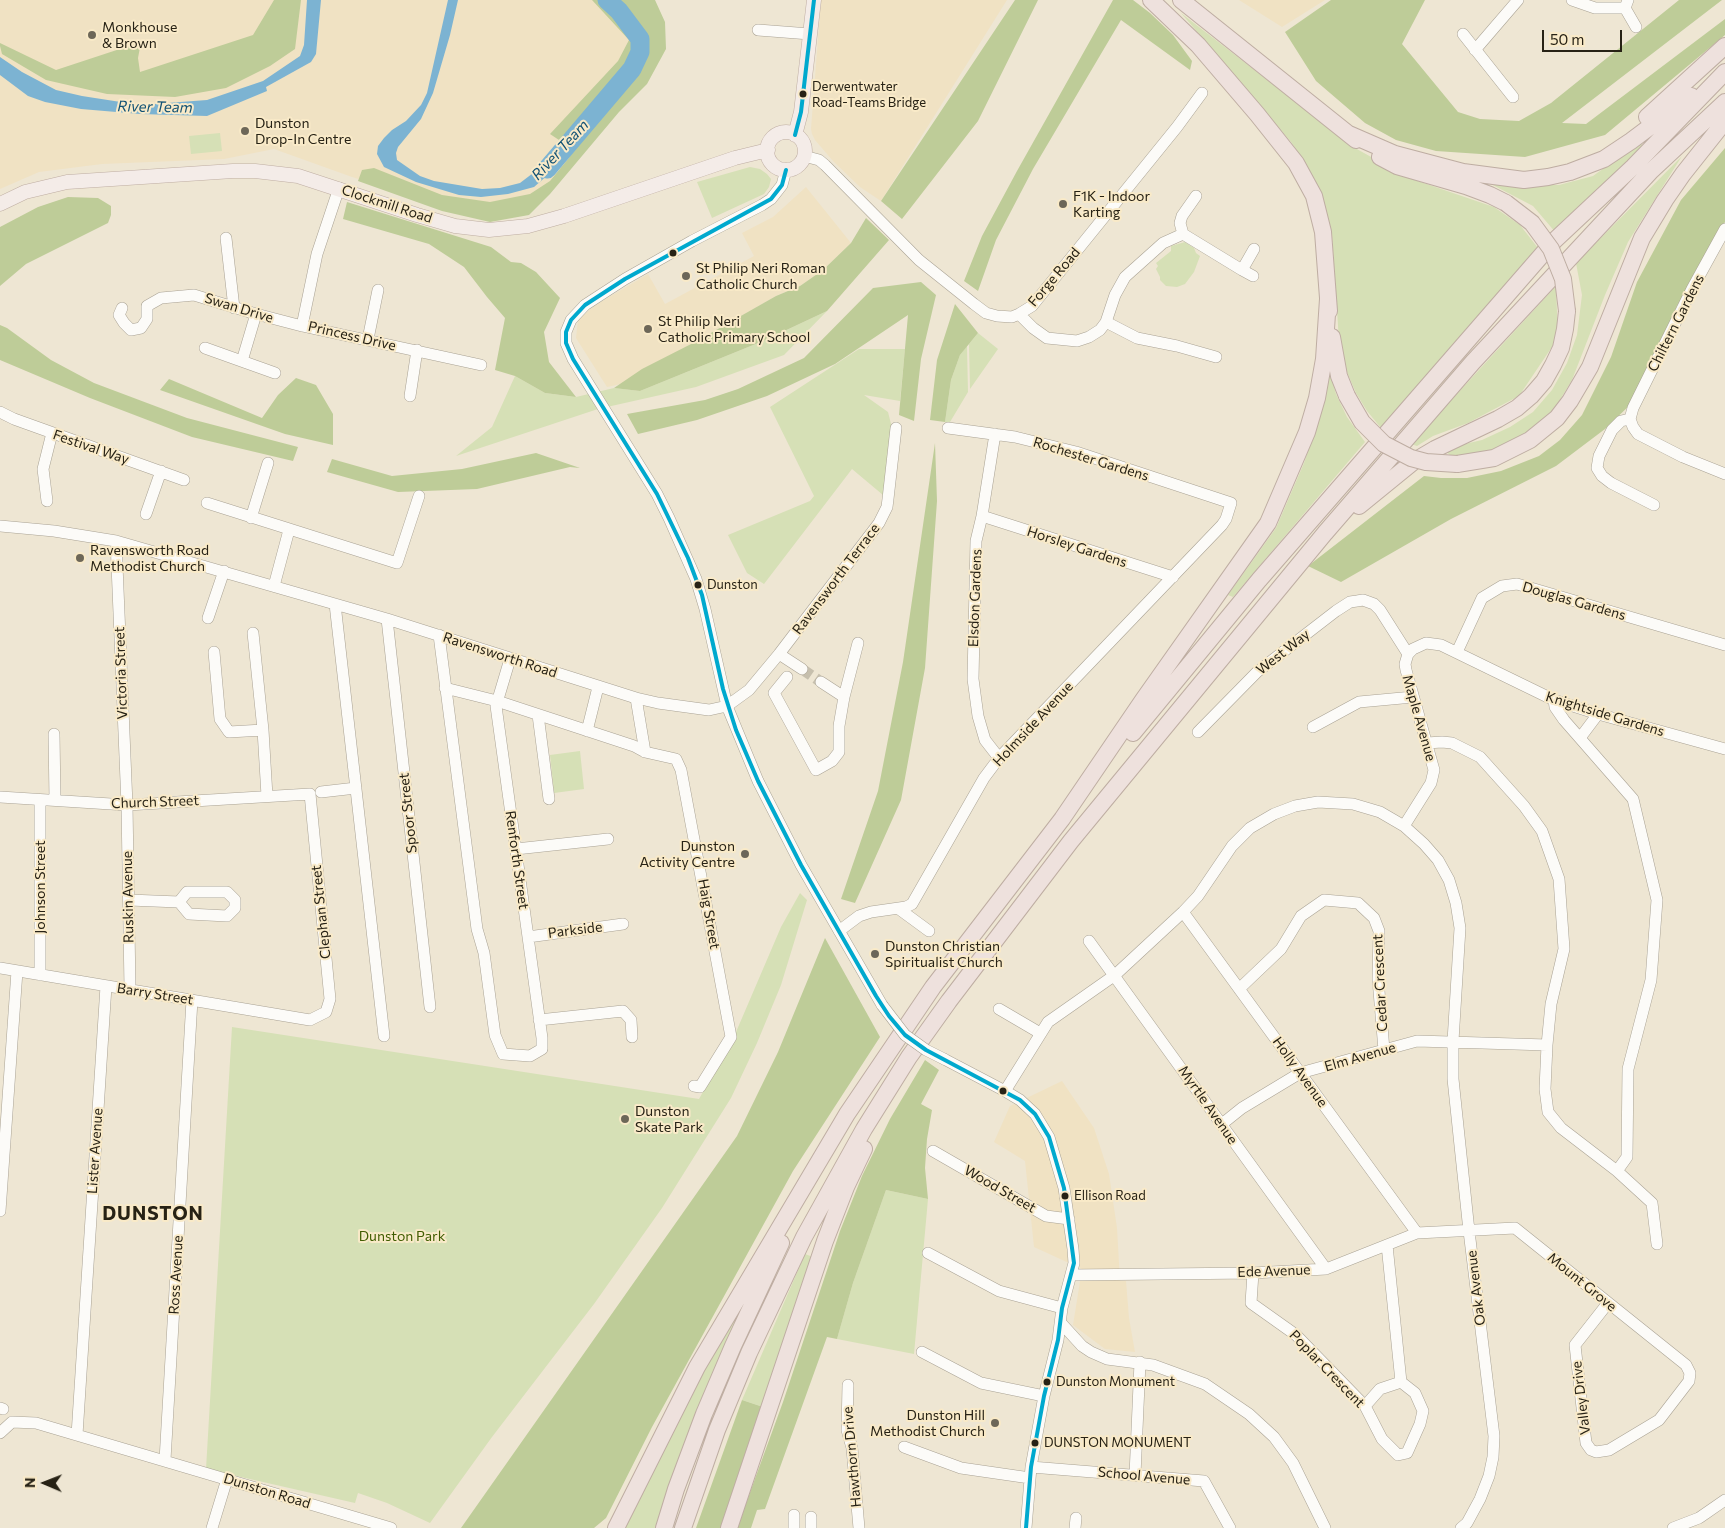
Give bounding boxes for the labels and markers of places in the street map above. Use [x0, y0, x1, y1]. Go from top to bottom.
place label: Monkhouse & Brown [102, 19, 177, 52]
marker: Monkhouse & Brown [86, 29, 98, 41]
place label: Derwentwater Road-Teams Bridge [812, 79, 926, 110]
marker: Derwentwater Road-Teams Bridge [798, 89, 808, 99]
place label: Dunston Drop-In Centre [255, 115, 351, 148]
marker: Dunston Drop-In Centre [239, 125, 251, 137]
place label: F1K - Indoor Karting [1073, 188, 1150, 220]
marker: F1K - Indoor Karting [1057, 198, 1069, 210]
unlabelled marker [668, 248, 678, 258]
place label: St Philip Neri Roman Catholic Church [696, 260, 826, 292]
marker: St Philip Neri Roman Catholic Church [680, 270, 692, 282]
place label: St Philip Neri Catholic Primary School [658, 313, 810, 346]
marker: St Philip Neri Catholic Primary School [642, 323, 654, 335]
place label: Ravensworth Road Methodist Church [90, 542, 209, 574]
marker: Ravensworth Road Methodist Church [74, 552, 86, 564]
place label: Dunston [707, 577, 758, 593]
marker: Dunston [693, 580, 703, 590]
place label: Dunston Activity Centre [639, 838, 735, 870]
marker: Dunston Activity Centre [739, 848, 751, 860]
place label: Dunston Christian Spiritualist Church [885, 938, 1003, 970]
marker: Dunston Christian Spiritualist Church [869, 948, 881, 960]
unlabelled marker [998, 1086, 1008, 1096]
place label: Dunston Skate Park [635, 1103, 703, 1136]
marker: Dunston Skate Park [619, 1113, 631, 1125]
place label: Ellison Road [1074, 1188, 1146, 1204]
marker: Ellison Road [1060, 1191, 1070, 1201]
place label: Dunston Monument [1056, 1374, 1175, 1390]
marker: Dunston Monument [1042, 1377, 1052, 1387]
place label: Dunston Hill Methodist Church [870, 1407, 985, 1440]
marker: Dunston Hill Methodist Church [989, 1417, 1001, 1429]
place label: DUNSTON MONUMENT [1044, 1435, 1191, 1451]
marker: DUNSTON MONUMENT [1030, 1438, 1040, 1448]

